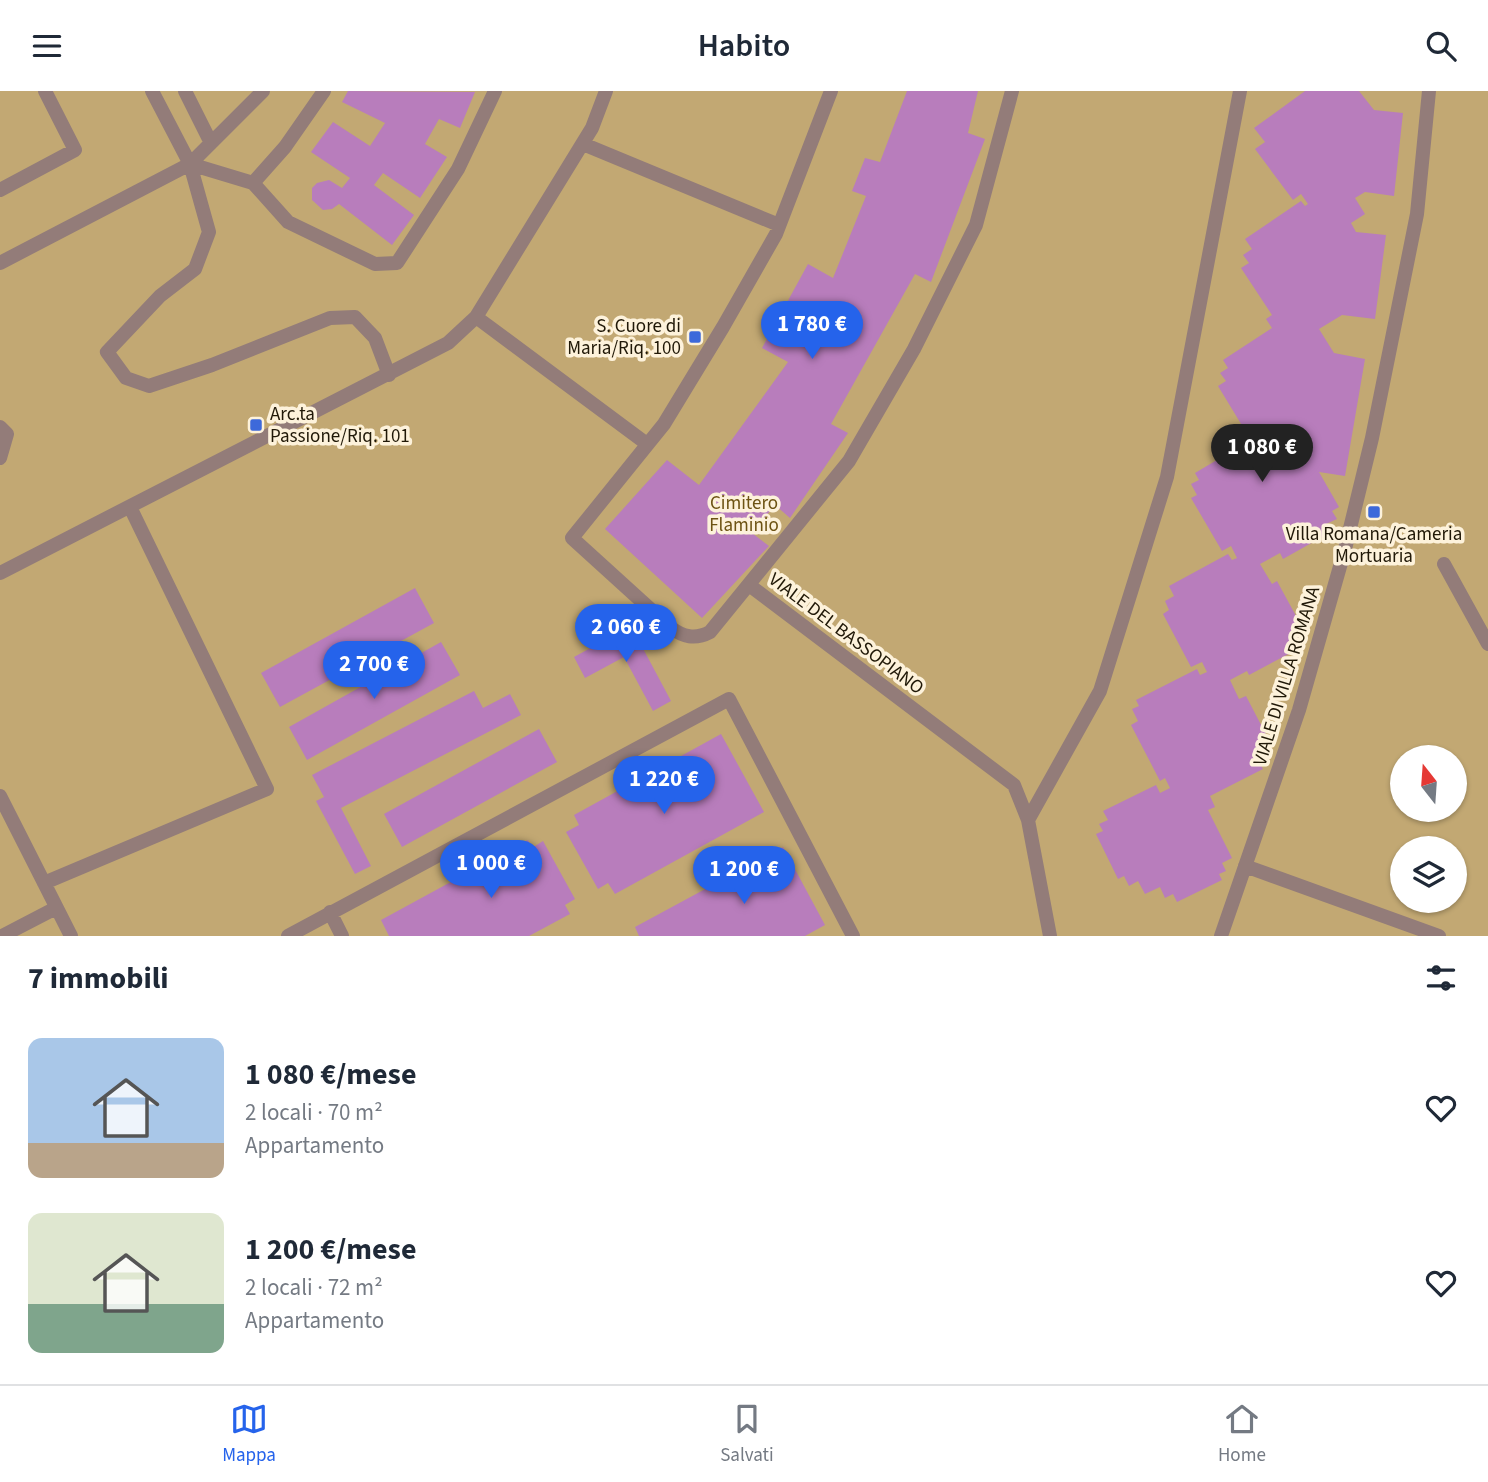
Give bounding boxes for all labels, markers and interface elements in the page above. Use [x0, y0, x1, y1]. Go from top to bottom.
text: Habito [698, 23, 790, 69]
icon: menu [28, 27, 66, 65]
icon: search [1422, 27, 1460, 65]
pin: 1 780 € [747, 301, 877, 361]
text: 1 780 € [777, 307, 847, 340]
place label: S. Cuore di Maria/Riq. 100 [567, 313, 681, 362]
marker: S. Cuore di Maria/Riq. 100 [687, 329, 703, 345]
place label: Arc.ta Passione/Riq. 101 [270, 401, 410, 450]
marker: Arc.ta Passione/Riq. 101 [248, 417, 264, 433]
pin: 1 080 € [1197, 425, 1327, 484]
text: 1 080 € [1227, 430, 1297, 463]
park label: Cimitero Flaminio [709, 490, 779, 539]
marker: Villa Romana/Cameria Mortuaria [1366, 504, 1382, 520]
place label: Villa Romana/Cameria Mortuaria [1286, 521, 1462, 570]
street label: VIALE DEL BASSOPIANO [763, 567, 929, 701]
street label: VIALE DI VILLA ROMANA [1247, 582, 1327, 769]
pin: 2 060 € [561, 605, 691, 664]
text: 2 060 € [591, 610, 661, 643]
pin: 2 700 € [309, 641, 439, 701]
text: 2 700 € [339, 647, 409, 680]
north arrow [1390, 745, 1466, 823]
map controls [1390, 745, 1467, 913]
pin: 1 220 € [599, 757, 729, 816]
text: 1 220 € [629, 762, 699, 795]
button: layers [1390, 836, 1467, 913]
pin: 1 000 € [426, 841, 556, 900]
text: 1 000 € [456, 846, 526, 879]
pin: 1 200 € [679, 847, 809, 906]
text: 1 200 € [709, 852, 779, 885]
text: 7 immobili [28, 957, 169, 1000]
icon: filters [1422, 959, 1460, 997]
text: 1 080 €/mese [245, 1053, 416, 1096]
icon: home [84, 1066, 168, 1150]
icon: heart [1422, 1089, 1460, 1127]
text: 2 locali · 70 m² [245, 1096, 383, 1129]
text: Appartamento [245, 1129, 384, 1162]
text: 1 200 €/mese [245, 1228, 416, 1271]
icon: home [84, 1241, 168, 1325]
icon: heart [1422, 1264, 1460, 1302]
text: 2 locali · 72 m² [245, 1271, 383, 1304]
text: Appartamento [245, 1304, 384, 1337]
tab: Mappa [222, 1400, 276, 1469]
tab: Salvati [720, 1400, 774, 1469]
tab: Home [1218, 1400, 1266, 1469]

